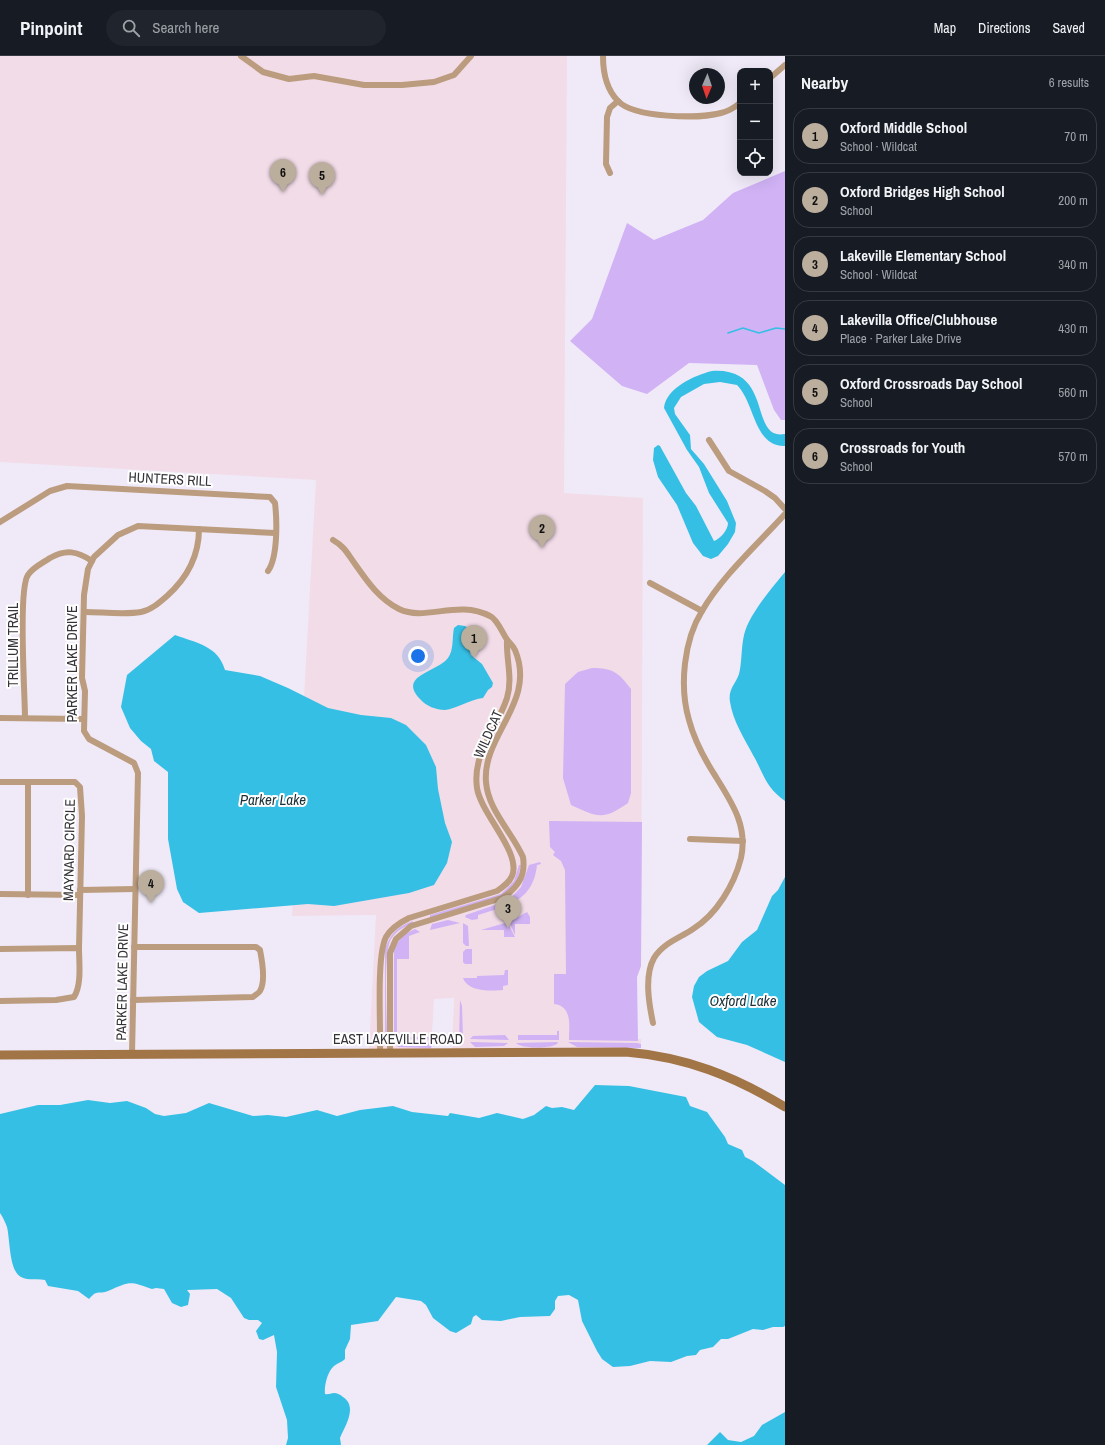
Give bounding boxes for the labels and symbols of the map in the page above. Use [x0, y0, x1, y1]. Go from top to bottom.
north arrow [689, 68, 725, 104]
pin: 6 [270, 159, 296, 192]
pin: 5 [309, 162, 335, 195]
street label: HUNTERS RILL [128, 468, 212, 490]
pin: 2 [529, 515, 555, 548]
street label: TRILLUM TRAIL [4, 602, 22, 687]
street label: PARKER LAKE DRIVE [63, 605, 81, 723]
pin: 1 [461, 625, 487, 658]
your location [408, 646, 428, 666]
street label: WILDCAT [469, 707, 507, 761]
water label: Parker Lake [240, 789, 306, 810]
street label: MAYNARD CIRCLE [59, 799, 79, 901]
pin: 4 [138, 870, 164, 903]
pin: 3 [495, 895, 521, 928]
street label: PARKER LAKE DRIVE [112, 923, 132, 1041]
water label: Oxford Lake [709, 990, 777, 1011]
street label: EAST LAKEVILLE ROAD [333, 1030, 463, 1048]

